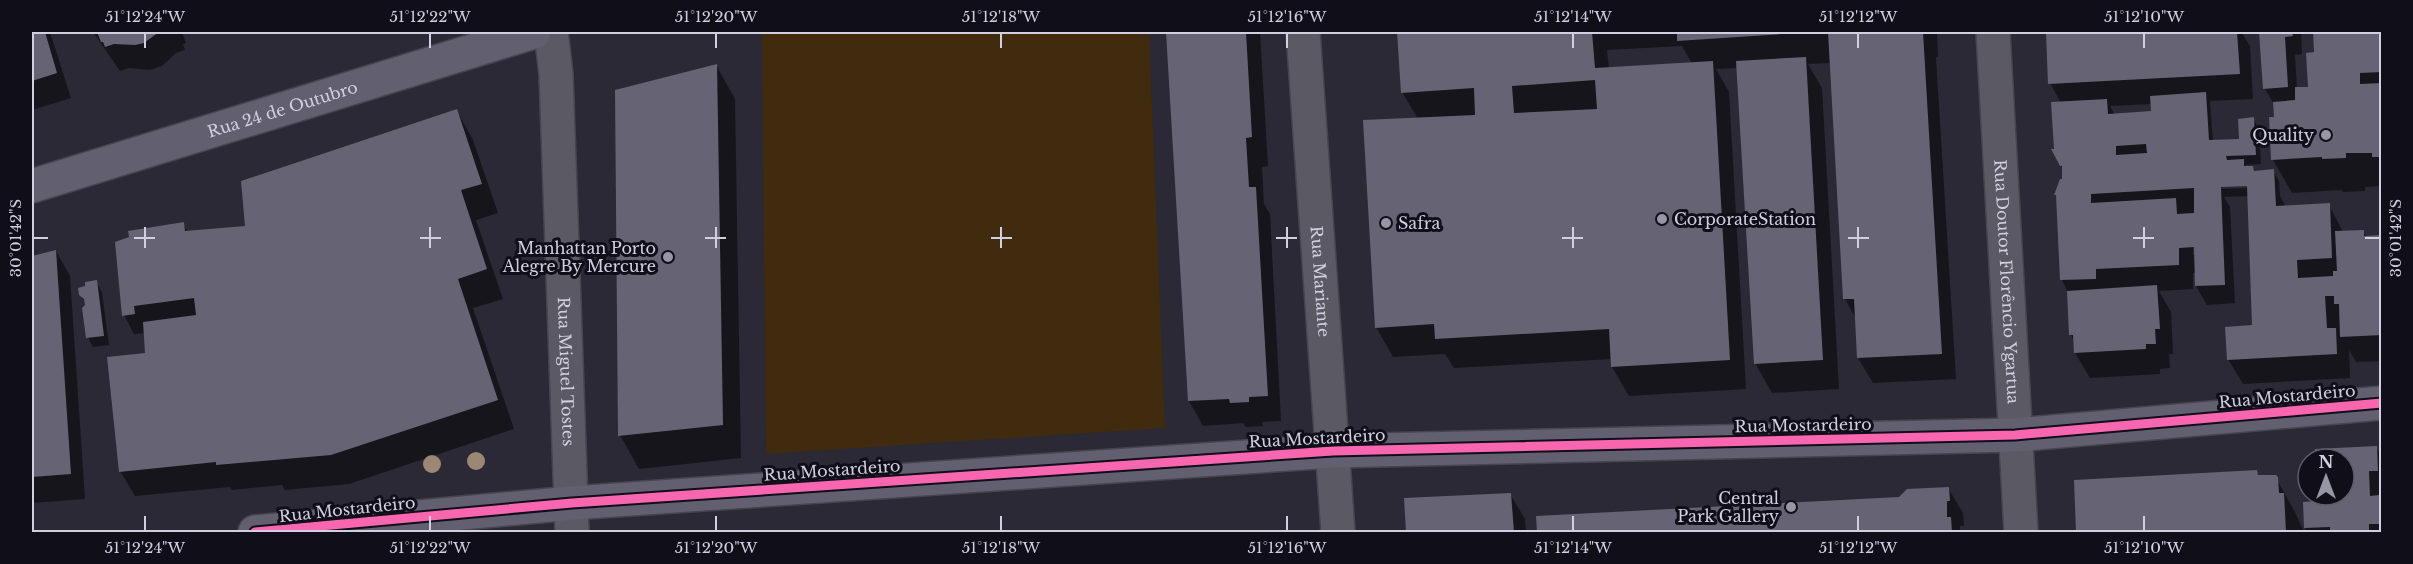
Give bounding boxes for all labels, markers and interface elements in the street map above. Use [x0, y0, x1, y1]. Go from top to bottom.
text: 51°12'24"W [105, 7, 186, 26]
text: 51°12'22"W [389, 7, 471, 26]
text: 51°12'20"W [675, 7, 758, 26]
text: 51°12'18"W [962, 7, 1041, 26]
text: 51°12'16"W [1247, 7, 1327, 26]
text: 51°12'14"W [1534, 7, 1612, 26]
text: 51°12'12"W [1819, 7, 1898, 26]
text: 51°12'10"W [2104, 7, 2184, 26]
street label: Rua 24 de Outubro [205, 77, 360, 142]
place label: Quality [2252, 125, 2315, 145]
marker: Quality [2319, 128, 2333, 142]
street label: Rua Doutor Florêncio Ygartua [1990, 159, 2024, 405]
text: 30°01'42"S [6, 199, 25, 277]
text: 30°01'42"S [2386, 199, 2405, 277]
place label: CorporateStation [1674, 209, 1816, 229]
marker: CorporateStation [1655, 212, 1669, 226]
place label: Safra [1398, 213, 1440, 233]
marker: Safra [1379, 216, 1393, 230]
street label: Rua Mariante [1307, 225, 1334, 338]
place label: Manhattan Porto Alegre By Mercure [502, 238, 656, 276]
marker: Manhattan Porto Alegre By Mercure [661, 250, 675, 264]
street label: Rua Miguel Tostes [554, 296, 579, 447]
street label: Rua Mostardeiro [2218, 380, 2356, 412]
street label: Rua Mostardeiro [1734, 414, 1872, 436]
street label: Rua Mostardeiro [1248, 424, 1386, 452]
north arrow [2296, 447, 2356, 507]
text: N [2318, 452, 2334, 472]
street label: Rua Mostardeiro [763, 455, 901, 485]
place label: Central Park Gallery [1677, 488, 1780, 526]
street label: Rua Mostardeiro [278, 492, 416, 526]
marker: Central Park Gallery [1784, 500, 1798, 514]
text: 51°12'24"W [105, 538, 186, 557]
text: 51°12'22"W [389, 538, 471, 557]
text: 51°12'20"W [675, 538, 758, 557]
text: 51°12'18"W [962, 538, 1041, 557]
text: 51°12'16"W [1247, 538, 1327, 557]
text: 51°12'14"W [1534, 538, 1612, 557]
text: 51°12'12"W [1819, 538, 1898, 557]
text: 51°12'10"W [2104, 538, 2184, 557]

